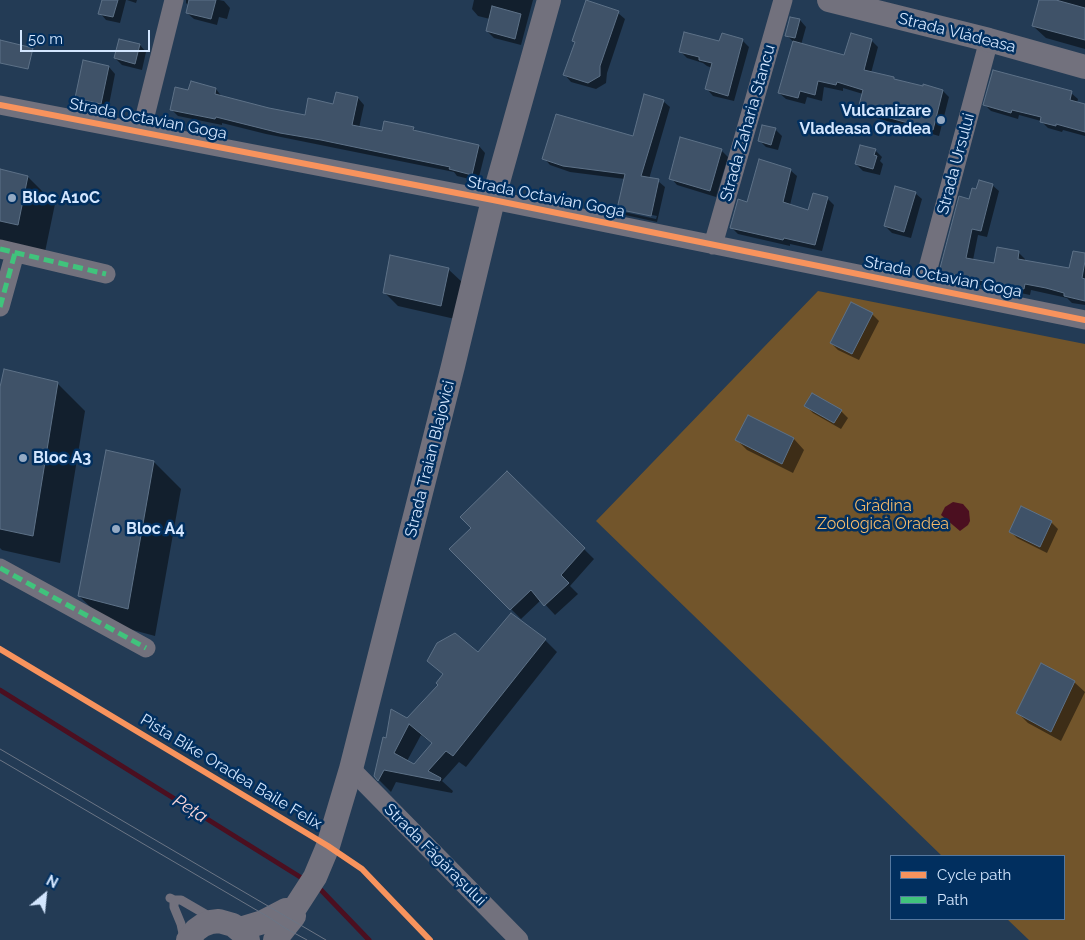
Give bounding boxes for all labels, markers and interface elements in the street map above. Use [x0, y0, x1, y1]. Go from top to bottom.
street label: Strada Vlădeasa [896, 9, 1018, 57]
scale bar [22, 20, 152, 52]
text: 50 m [28, 30, 63, 48]
street label: Strada Zaharia Stancu [716, 42, 780, 204]
street label: Strada Octavian Goga [67, 94, 229, 144]
place label: Vulcanizare Vladeasa Oradea [799, 101, 931, 139]
street label: Strada Ursului [933, 111, 979, 217]
marker: Vulcanizare Vladeasa Oradea [935, 114, 947, 126]
street label: Strada Octavian Goga [465, 172, 627, 222]
place label: Bloc A10C [22, 188, 100, 208]
marker: Bloc A10C [6, 192, 18, 204]
street label: Strada Octavian Goga [862, 252, 1024, 302]
street label: Strada Traian Blajovici [401, 379, 459, 539]
place label: Bloc A3 [33, 448, 91, 468]
marker: Bloc A3 [17, 452, 29, 464]
park label: Grădina Zoologică Oradea [817, 496, 949, 534]
place label: Bloc A4 [126, 519, 185, 539]
marker: Bloc A4 [110, 523, 122, 535]
street label: Pista Bike Oradea Baile Felix [137, 710, 325, 834]
water label: Peța [169, 790, 211, 828]
street label: Strada Făgărașului [380, 800, 490, 910]
legend [890, 855, 1065, 920]
text: Cycle path [937, 866, 1011, 884]
north arrow [20, 870, 70, 920]
text: N [44, 872, 61, 891]
text: Path [937, 891, 968, 909]

